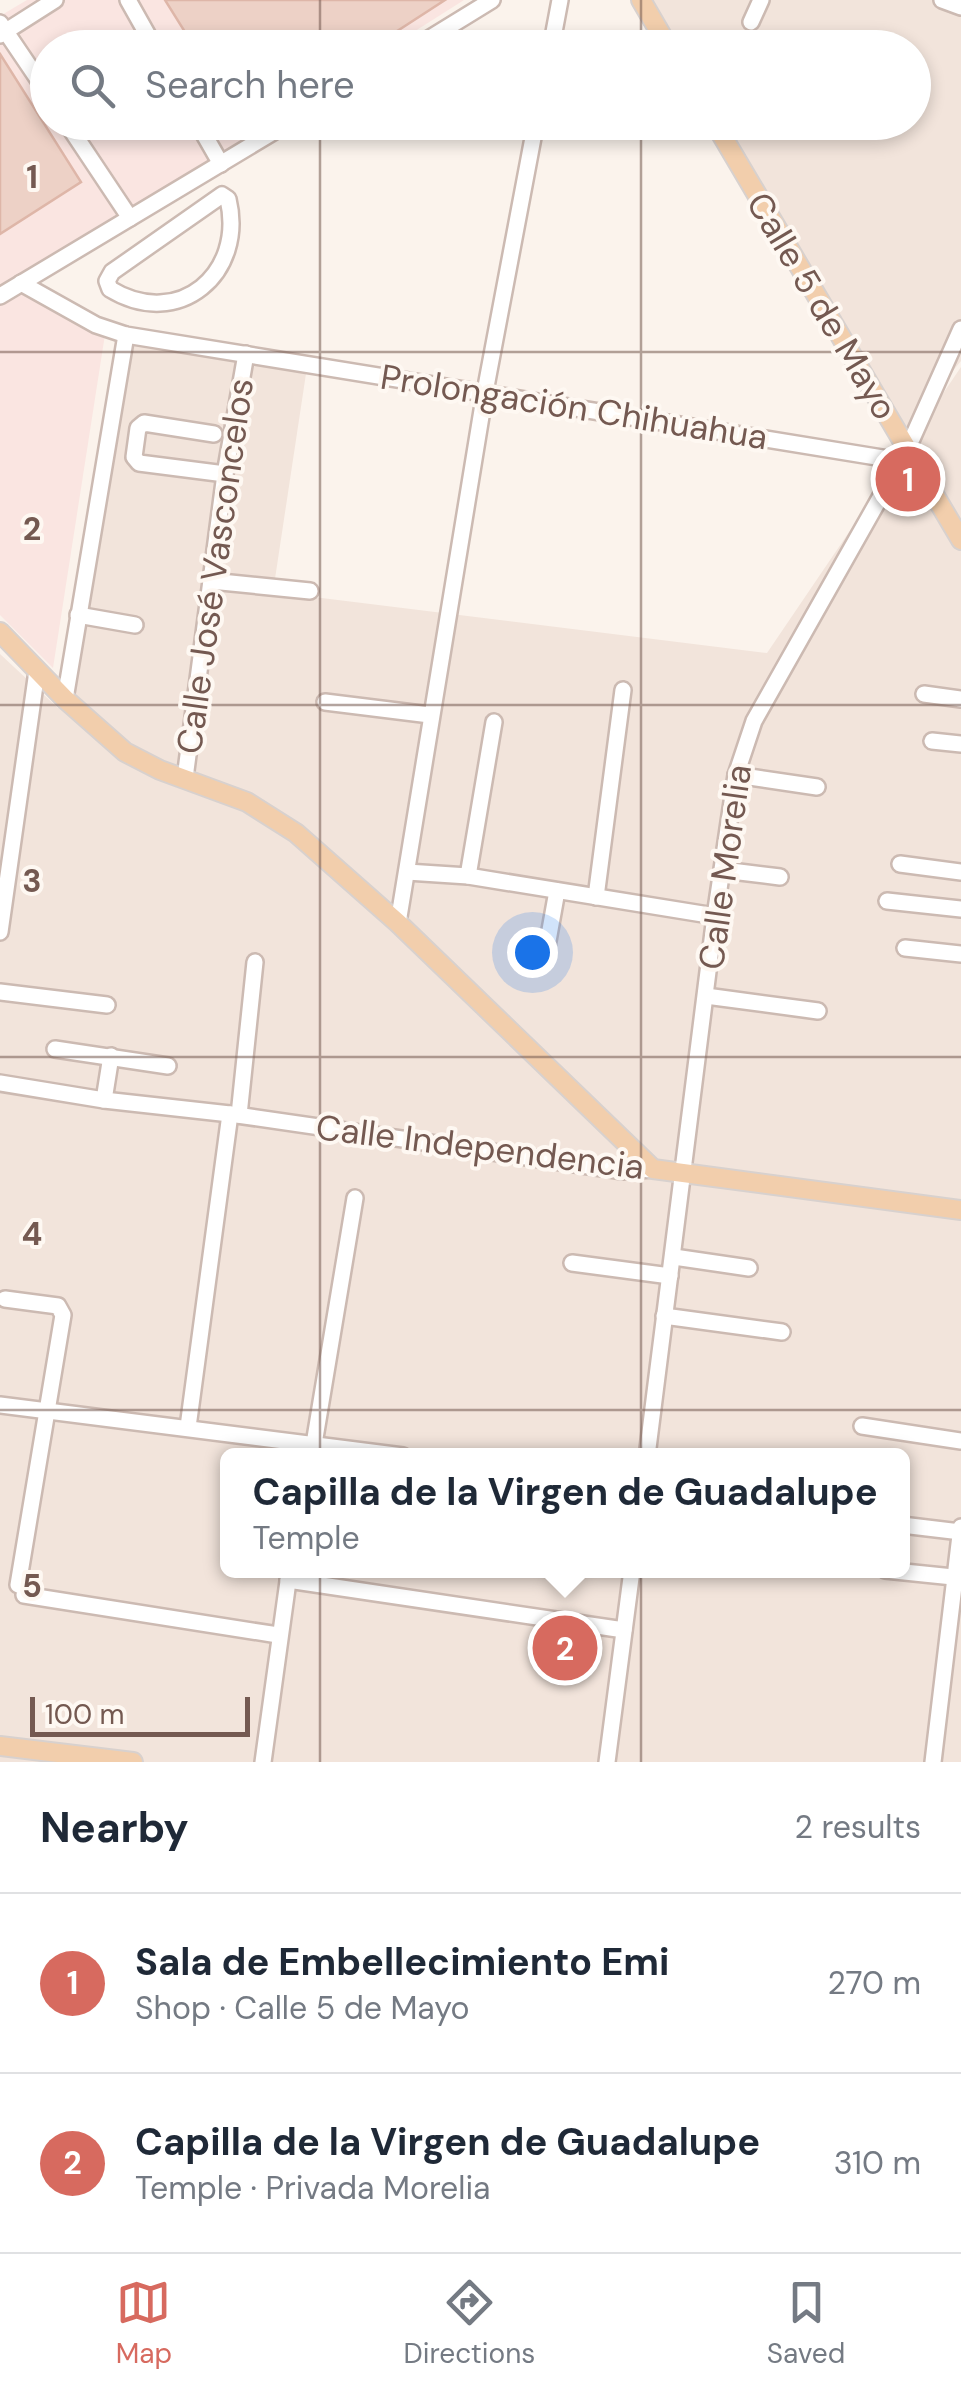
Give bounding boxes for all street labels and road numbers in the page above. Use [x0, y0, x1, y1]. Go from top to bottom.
street label: Calle 5 de Mayo [736, 184, 908, 428]
street label: Prolongación Chihuahua [377, 354, 771, 460]
street label: Calle José Vasconcelos [166, 375, 264, 757]
street label: Calle Morelia [688, 762, 762, 972]
street label: Calle Independencia [313, 1104, 647, 1190]

